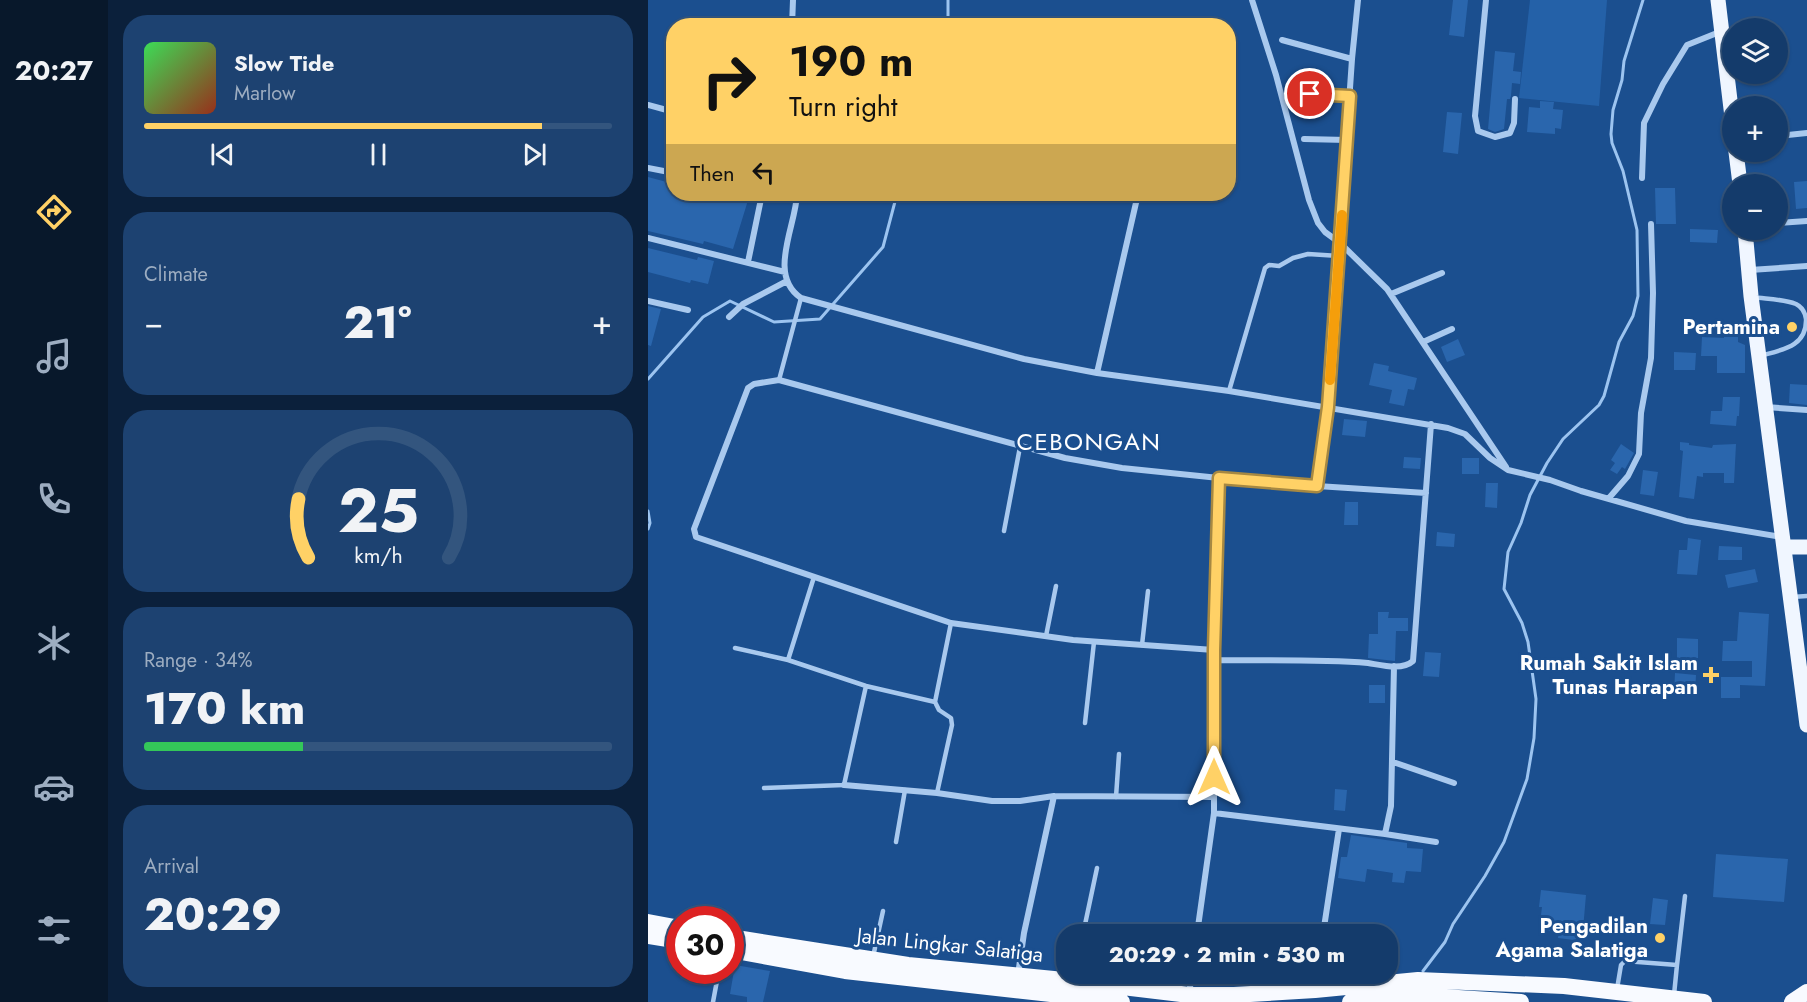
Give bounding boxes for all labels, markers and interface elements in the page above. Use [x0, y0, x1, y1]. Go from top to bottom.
map controls [1722, 18, 1788, 240]
button: layers [1722, 18, 1788, 84]
text: 190 m [789, 31, 913, 92]
icon: right [690, 42, 768, 120]
text: Slow Tide [234, 47, 334, 79]
text: 20:27 [15, 51, 93, 90]
pin [1284, 68, 1335, 119]
icon: arrive [1293, 77, 1326, 110]
text: Marlow [234, 79, 296, 108]
text: Turn right [789, 87, 897, 126]
button: + [1722, 96, 1788, 162]
icon: previous [206, 138, 239, 171]
icon: pause [362, 138, 395, 171]
icon: next [518, 138, 551, 171]
icon: left [747, 156, 780, 189]
text: Then [690, 157, 735, 189]
button: − [1722, 174, 1788, 240]
icon: directions [33, 191, 75, 233]
text: Climate [144, 260, 208, 289]
text: 21° [344, 290, 412, 355]
text: − [144, 299, 163, 346]
text: + [592, 299, 612, 346]
place label: Pertamina [1682, 312, 1780, 342]
marker: Pertamina [1785, 320, 1799, 334]
icon: music [33, 335, 75, 377]
district label: CEBONGAN [1017, 424, 1161, 459]
text: 25 [337, 465, 419, 555]
icon: phone [33, 478, 75, 520]
text: km/h [354, 540, 402, 571]
icon: climate [33, 622, 75, 664]
text: Range · 34% [144, 646, 253, 675]
place label: Rumah Sakit Islam Tunas Harapan [1520, 648, 1698, 702]
marker: Rumah Sakit Islam Tunas Harapan [1702, 666, 1720, 684]
text: 170 km [144, 676, 305, 741]
position arrow [1182, 745, 1246, 809]
icon: car [33, 766, 75, 808]
text: Arrival [144, 852, 199, 881]
text: 20:29 [144, 882, 282, 947]
speed limit sign: 30 [666, 906, 744, 984]
icon: filters [33, 909, 75, 951]
place label: Pengadilan Agama Salatiga [1495, 911, 1648, 965]
street label: Jalan Lingkar Salatiga [852, 920, 1045, 970]
marker: Pengadilan Agama Salatiga [1653, 931, 1667, 945]
text: 20:29 · 2 min · 530 m [1109, 938, 1345, 970]

